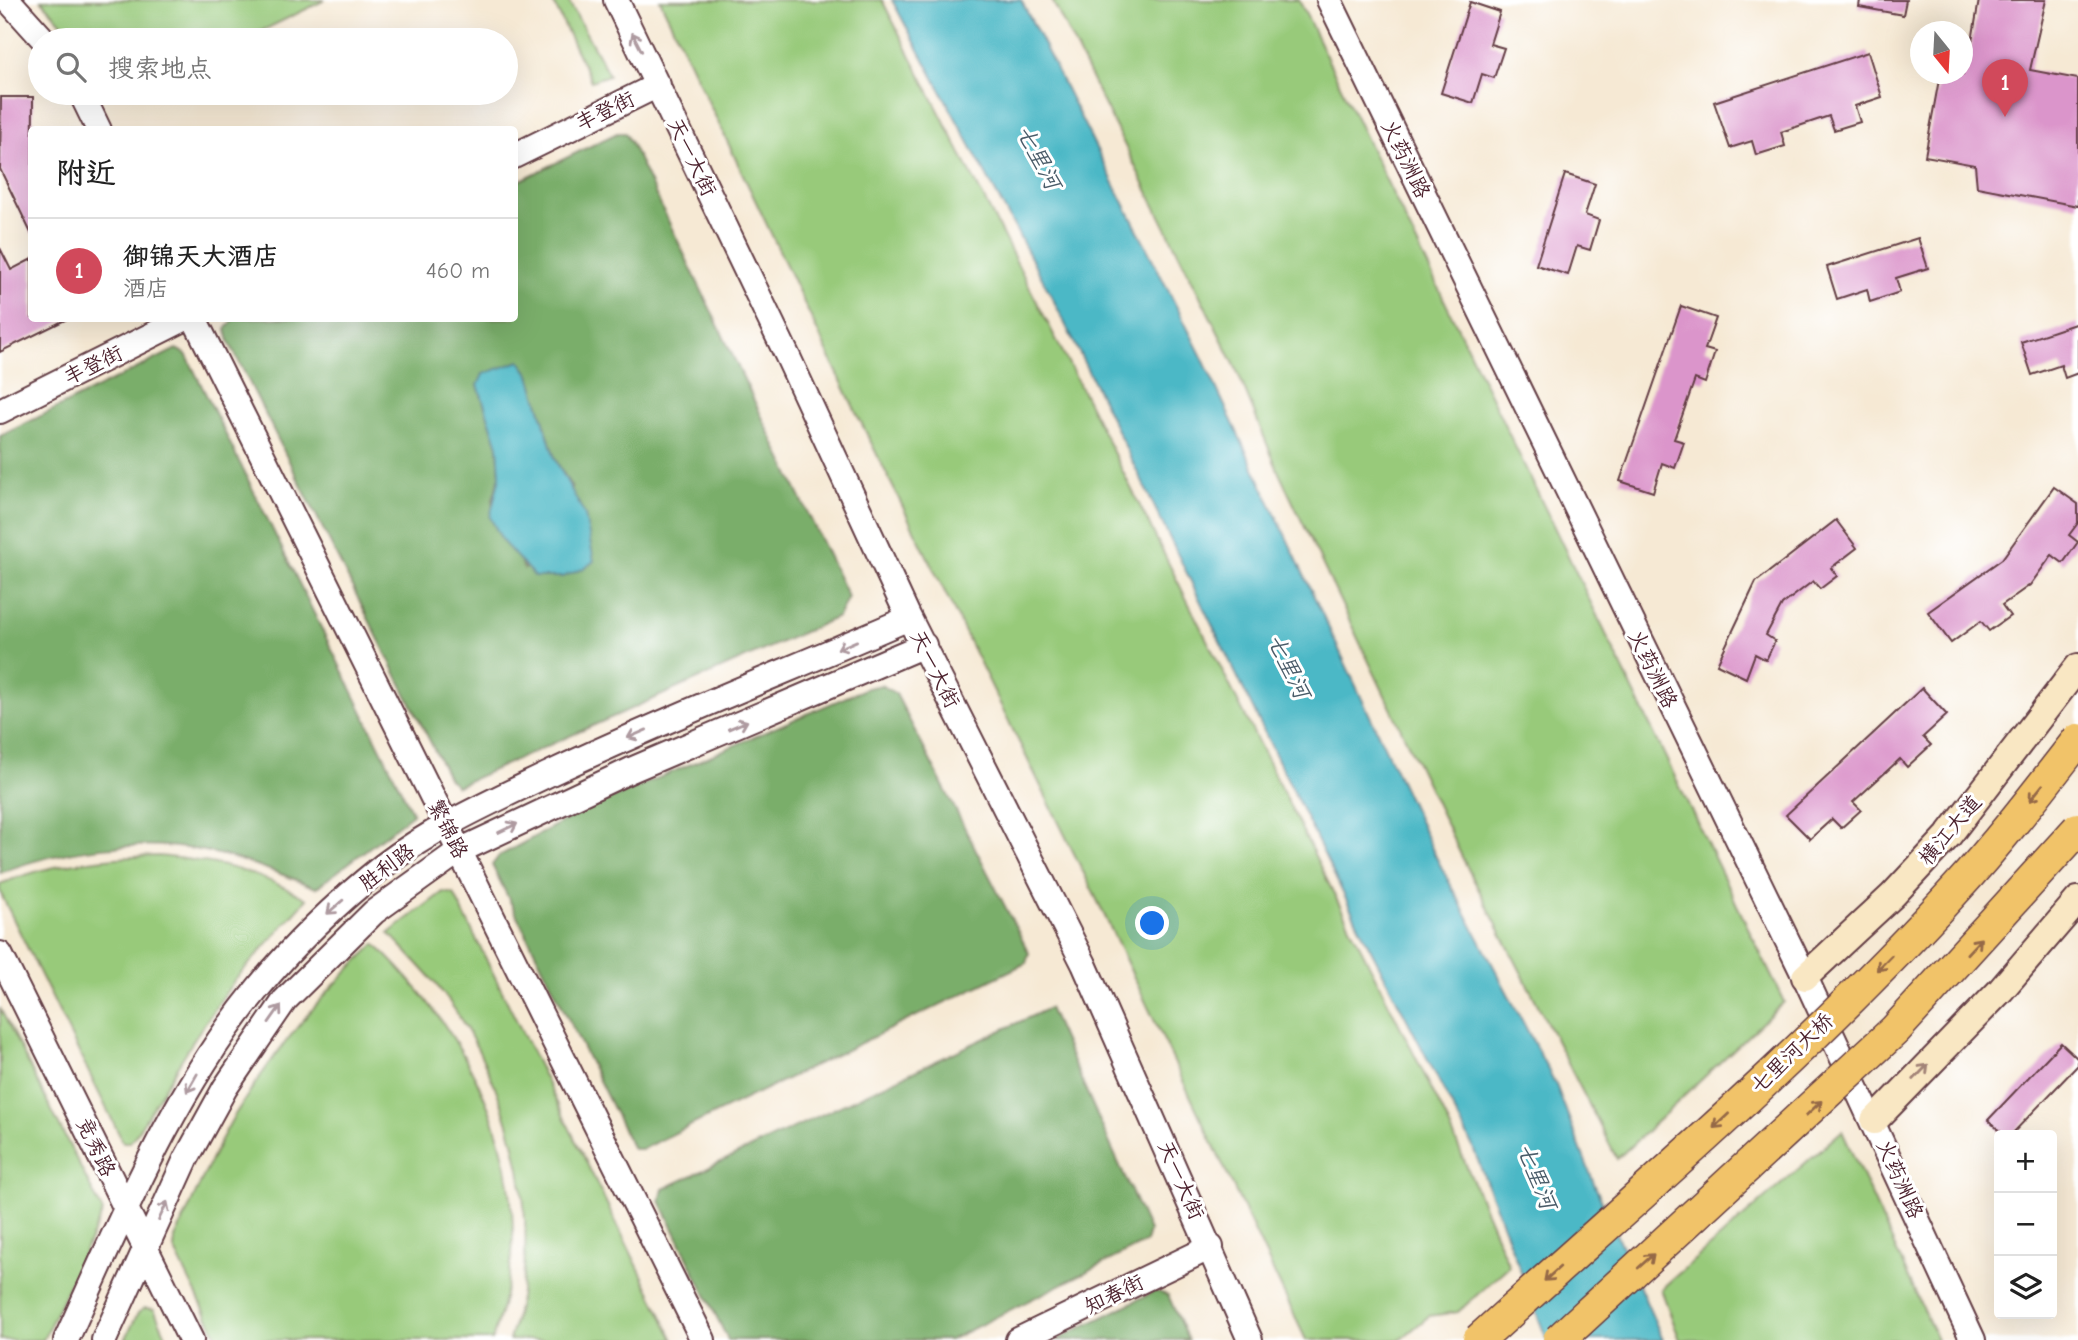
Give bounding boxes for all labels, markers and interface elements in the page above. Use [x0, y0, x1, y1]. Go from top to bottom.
north arrow [1910, 21, 1973, 84]
search box [28, 28, 518, 105]
one-way arrow [630, 32, 644, 53]
icon: search [52, 48, 90, 86]
text: 搜索地点 [108, 54, 212, 84]
pin: 1 [1982, 59, 2028, 117]
street label: 丰登街 [571, 86, 639, 136]
street label: 天一大街 [663, 114, 721, 200]
street label: 火药洲路 [1377, 116, 1435, 202]
water label: 七里河 [1010, 120, 1069, 198]
text: 附近 [56, 156, 116, 191]
text: 御锦天大酒店 [123, 242, 279, 272]
text: 1 [74, 257, 84, 284]
text: 460 m [426, 257, 490, 284]
text: 酒店 [123, 275, 169, 302]
street label: 丰登街 [59, 340, 127, 390]
street label: 天一大街 [905, 626, 965, 712]
street label: 火药洲路 [1624, 626, 1682, 712]
water label: 七里河 [1261, 629, 1318, 707]
one-way arrow [836, 639, 858, 652]
one-way arrow [726, 718, 748, 731]
one-way arrow [627, 728, 649, 741]
one-way arrow [2028, 784, 2043, 802]
street label: 横江大道 [1914, 790, 1986, 870]
street label: 繁锦路 [423, 795, 473, 863]
one-way arrow [497, 821, 518, 834]
street label: 胜利路 [355, 838, 419, 896]
one-way arrow [327, 899, 345, 915]
your location [1135, 906, 1169, 940]
one-way arrow [1966, 937, 1982, 955]
one-way arrow [1876, 954, 1893, 971]
one-way arrow [268, 1005, 282, 1024]
street label: 七里河大桥 [1746, 1008, 1838, 1098]
one-way arrow [1913, 1064, 1930, 1081]
one-way arrow [185, 1072, 199, 1092]
one-way arrow [1805, 1099, 1822, 1116]
one-way arrow [1713, 1112, 1730, 1129]
street label: 竞秀路 [71, 1113, 121, 1181]
map controls [1994, 1130, 2057, 1319]
button: + [1994, 1130, 2057, 1193]
street label: 火药洲路 [1872, 1136, 1928, 1222]
street label: 天一大街 [1153, 1137, 1209, 1223]
water label: 七里河 [1511, 1139, 1563, 1217]
button: − [1994, 1193, 2057, 1256]
one-way arrow [157, 1201, 170, 1222]
one-way arrow [1637, 1253, 1655, 1269]
button: layers [1994, 1256, 2057, 1319]
one-way arrow [1544, 1265, 1561, 1282]
street label: 知春街 [1080, 1269, 1148, 1319]

